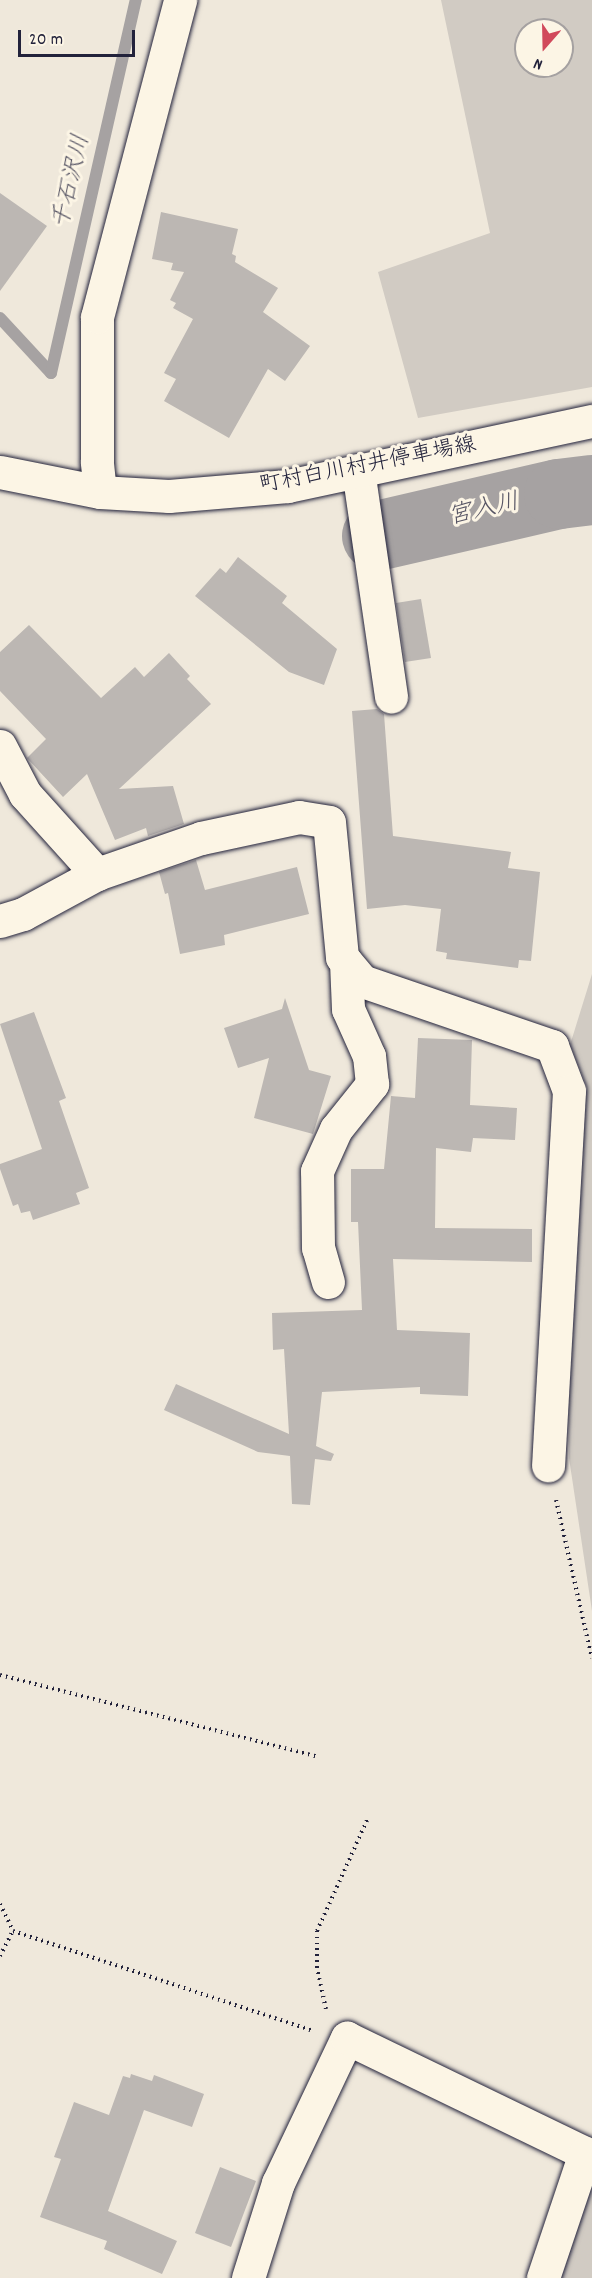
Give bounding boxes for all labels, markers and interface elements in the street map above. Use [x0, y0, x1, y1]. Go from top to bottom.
scale bar [21, 18, 138, 56]
north arrow [514, 18, 574, 78]
text: 20 m [29, 28, 63, 53]
text: N [531, 51, 546, 76]
water label: 千石沢川 [48, 132, 98, 232]
street label: 町村白川村井停車場線 [258, 432, 478, 500]
water label: 宮入川 [446, 489, 522, 533]

